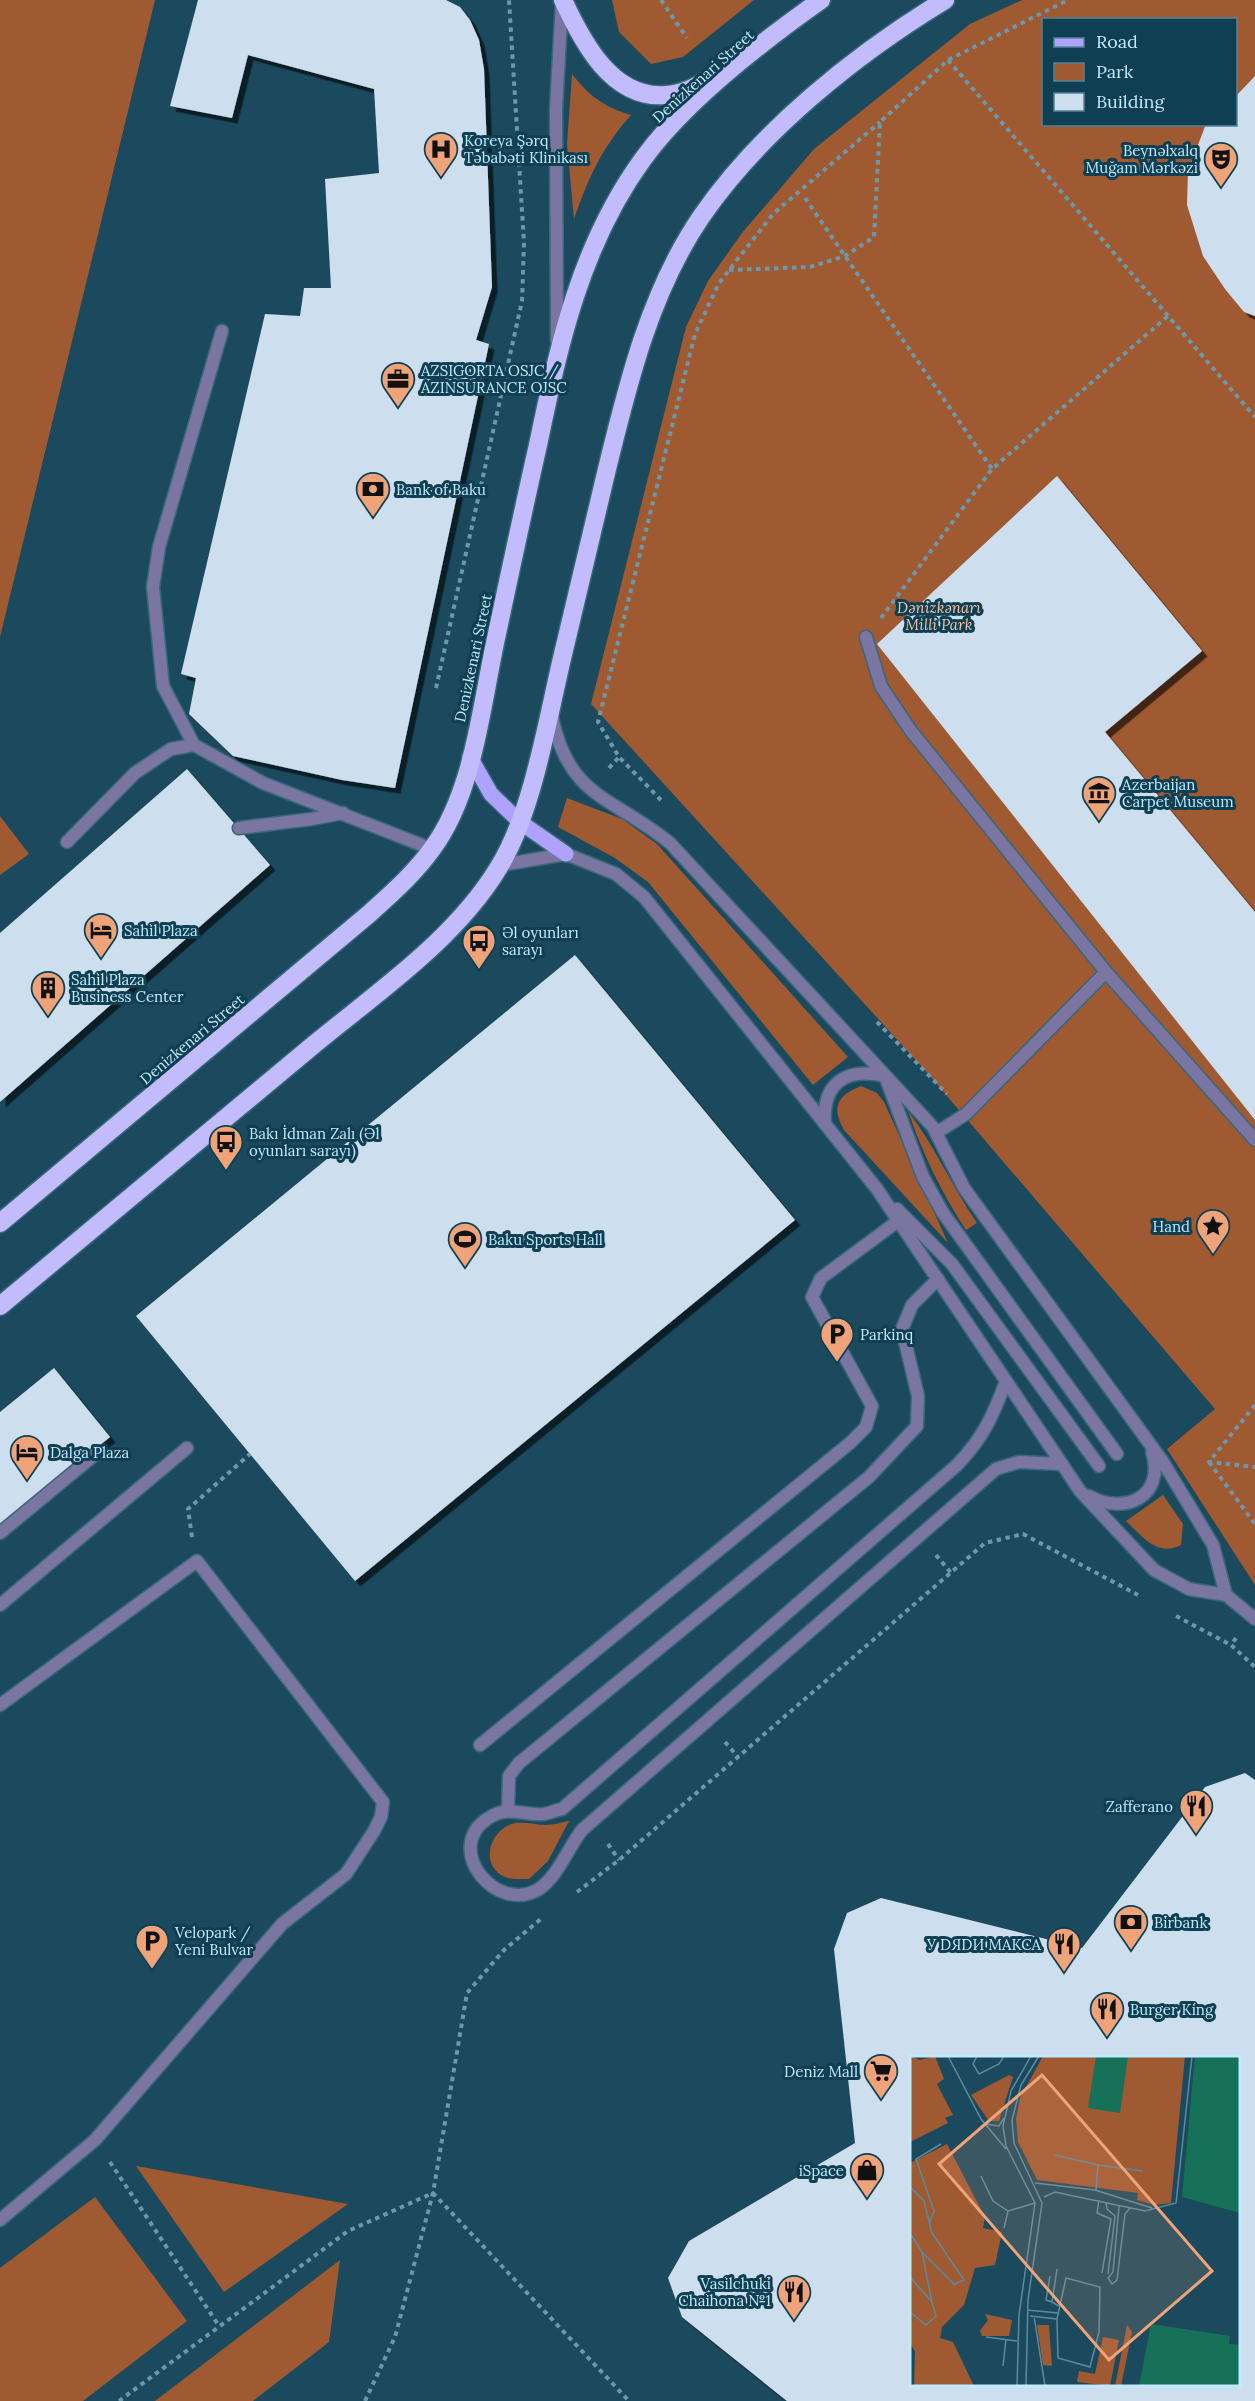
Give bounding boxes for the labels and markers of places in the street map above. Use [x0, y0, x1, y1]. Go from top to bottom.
hospital icon: Koreya Şərq Təbabəti Klinikası [423, 131, 459, 178]
place label: Koreya Şərq Təbabəti Klinikası [464, 131, 588, 167]
place label: Beynəlxalq Muğam Mərkəzi [1085, 141, 1198, 177]
theatre icon: Beynəlxalq Muğam Mərkəzi [1203, 141, 1239, 188]
office icon: AZSIGORTA OSJC / AZINSURANCE OJSC [380, 361, 416, 408]
place label: AZSIGORTA OSJC / AZINSURANCE OJSC [420, 361, 567, 397]
bank icon: Bank of Baku [355, 471, 391, 518]
place label: Bank of Baku [396, 480, 486, 499]
museum icon: Azerbaijan Carpet Museum [1081, 775, 1117, 822]
place label: Azerbaijan Carpet Museum [1121, 775, 1234, 811]
hotel icon: Sahil Plaza [83, 912, 119, 959]
place label: Sahil Plaza [124, 921, 198, 940]
bus stop icon: Əl oyunları sarayı [461, 923, 497, 970]
place label: Əl oyunları sarayı [502, 923, 579, 959]
building icon: Sahil Plaza Business Center [30, 970, 66, 1017]
place label: Sahil Plaza Business Center [71, 970, 184, 1006]
bus stop icon: Bakı İdman Zalı (Əl oyunları sarayı) [208, 1124, 244, 1171]
place label: Bakı İdman Zalı (Əl oyunları sarayı) [249, 1124, 380, 1161]
place icon: Hand [1195, 1208, 1231, 1255]
place label: Hand [1153, 1217, 1190, 1236]
sports icon: Baku Sports Hall [447, 1221, 483, 1268]
place label: Baku Sports Hall [488, 1230, 603, 1249]
parking icon: Parkinq [819, 1316, 855, 1363]
place label: Parkinq [860, 1325, 914, 1344]
hotel icon: Dalga Plaza [9, 1434, 45, 1481]
place label: Dalga Plaza [50, 1443, 129, 1462]
restaurant icon: Zafferano [1178, 1788, 1214, 1835]
place label: Zafferano [1106, 1797, 1173, 1816]
bank icon: Birbank [1113, 1904, 1149, 1951]
place label: Birbank [1154, 1913, 1208, 1932]
parking icon: Velopark / Yeni Bulvar [134, 1923, 170, 1970]
place label: Velopark / Yeni Bulvar [174, 1923, 254, 1959]
restaurant icon: У DЯDИ МАКСА [1046, 1926, 1082, 1973]
place label: У DЯDИ МАКСА [926, 1935, 1042, 1954]
restaurant icon: Burger King [1089, 1991, 1125, 2038]
place label: Burger King [1130, 2000, 1214, 2019]
supermarket icon: Deniz Mall [863, 2053, 899, 2100]
place label: Deniz Mall [784, 2062, 858, 2081]
shop icon: iSpace [849, 2152, 885, 2199]
place label: iSpace [799, 2161, 844, 2180]
place label: Vasilchuki Chaihona №1 [678, 2274, 771, 2310]
restaurant icon: Vasilchuki Chaihona №1 [776, 2274, 812, 2321]

